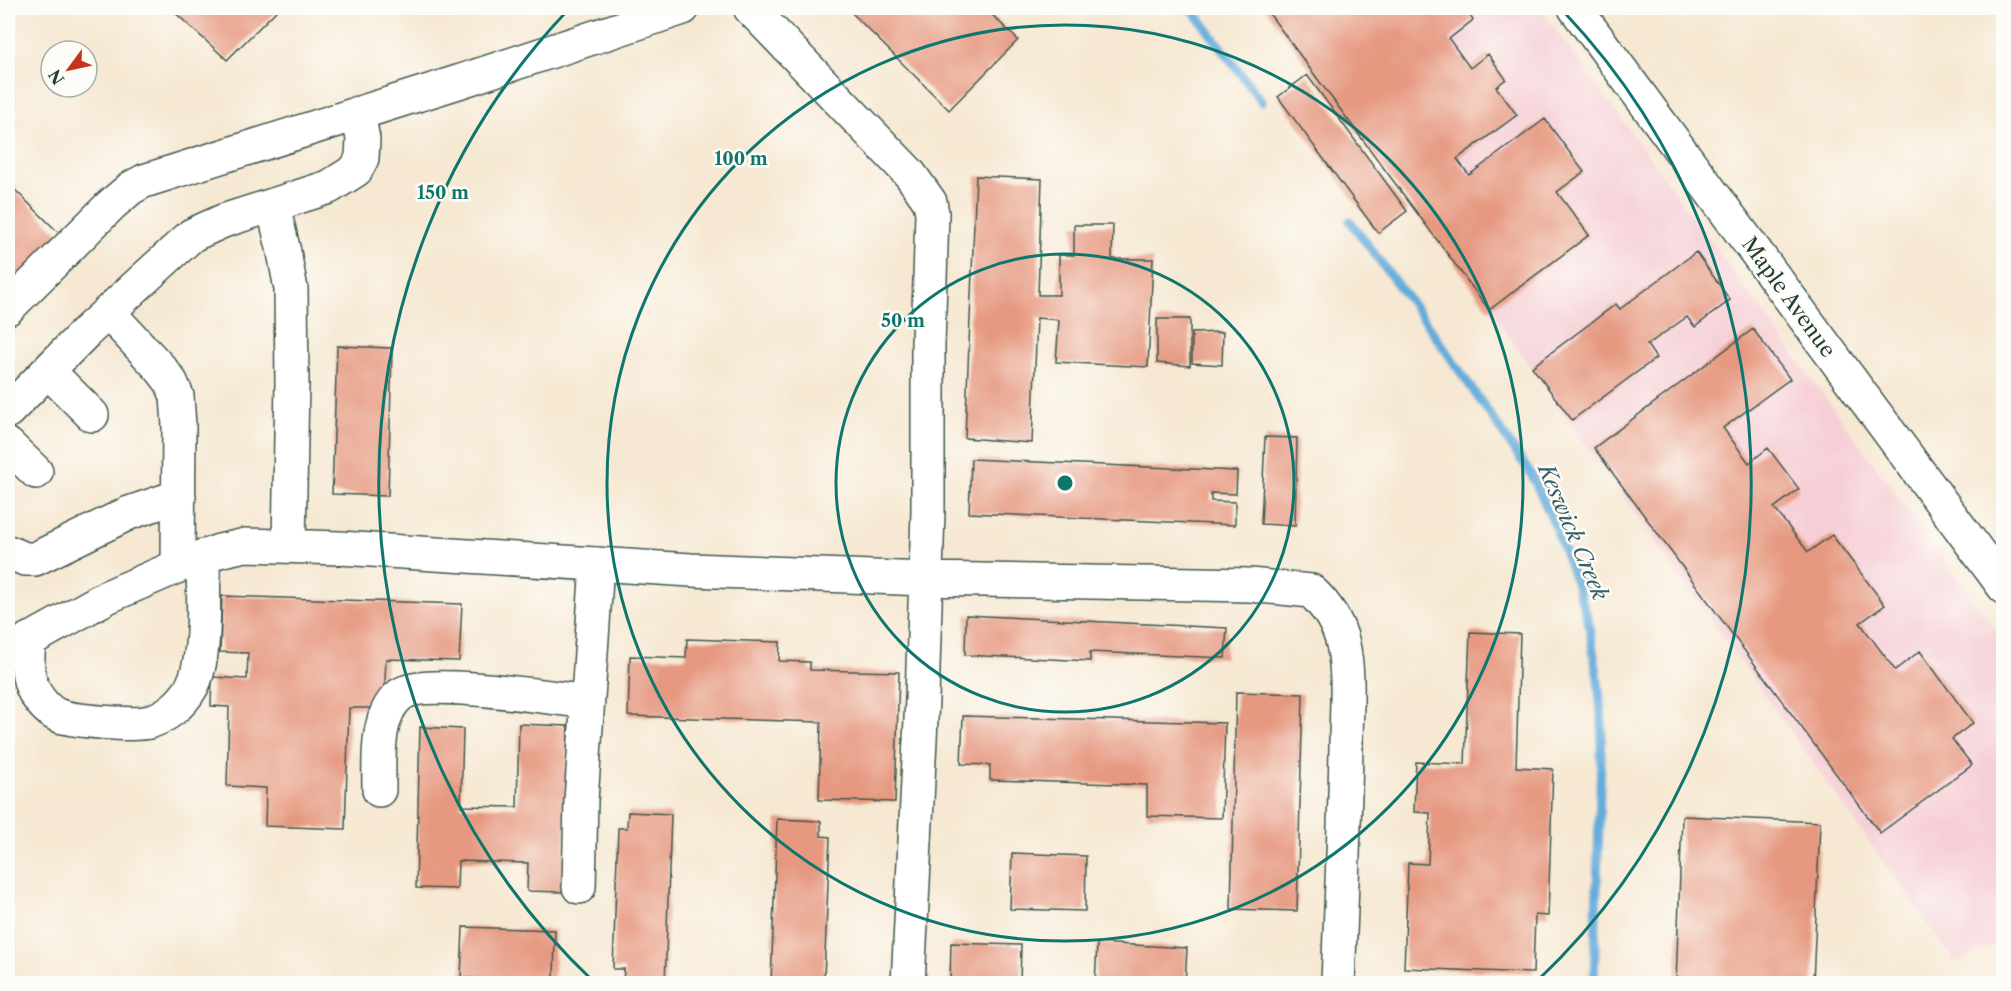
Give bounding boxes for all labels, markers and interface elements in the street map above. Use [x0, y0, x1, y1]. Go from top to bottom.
north arrow [39, 39, 99, 99]
text: N [44, 66, 69, 88]
text: 100 m [714, 148, 768, 170]
text: 150 m [417, 182, 469, 204]
street label: Maple Avenue [1737, 232, 1841, 362]
text: 50 m [881, 310, 925, 332]
water label: Keswick Creek [1531, 458, 1614, 605]
centre of rings [1055, 473, 1075, 493]

